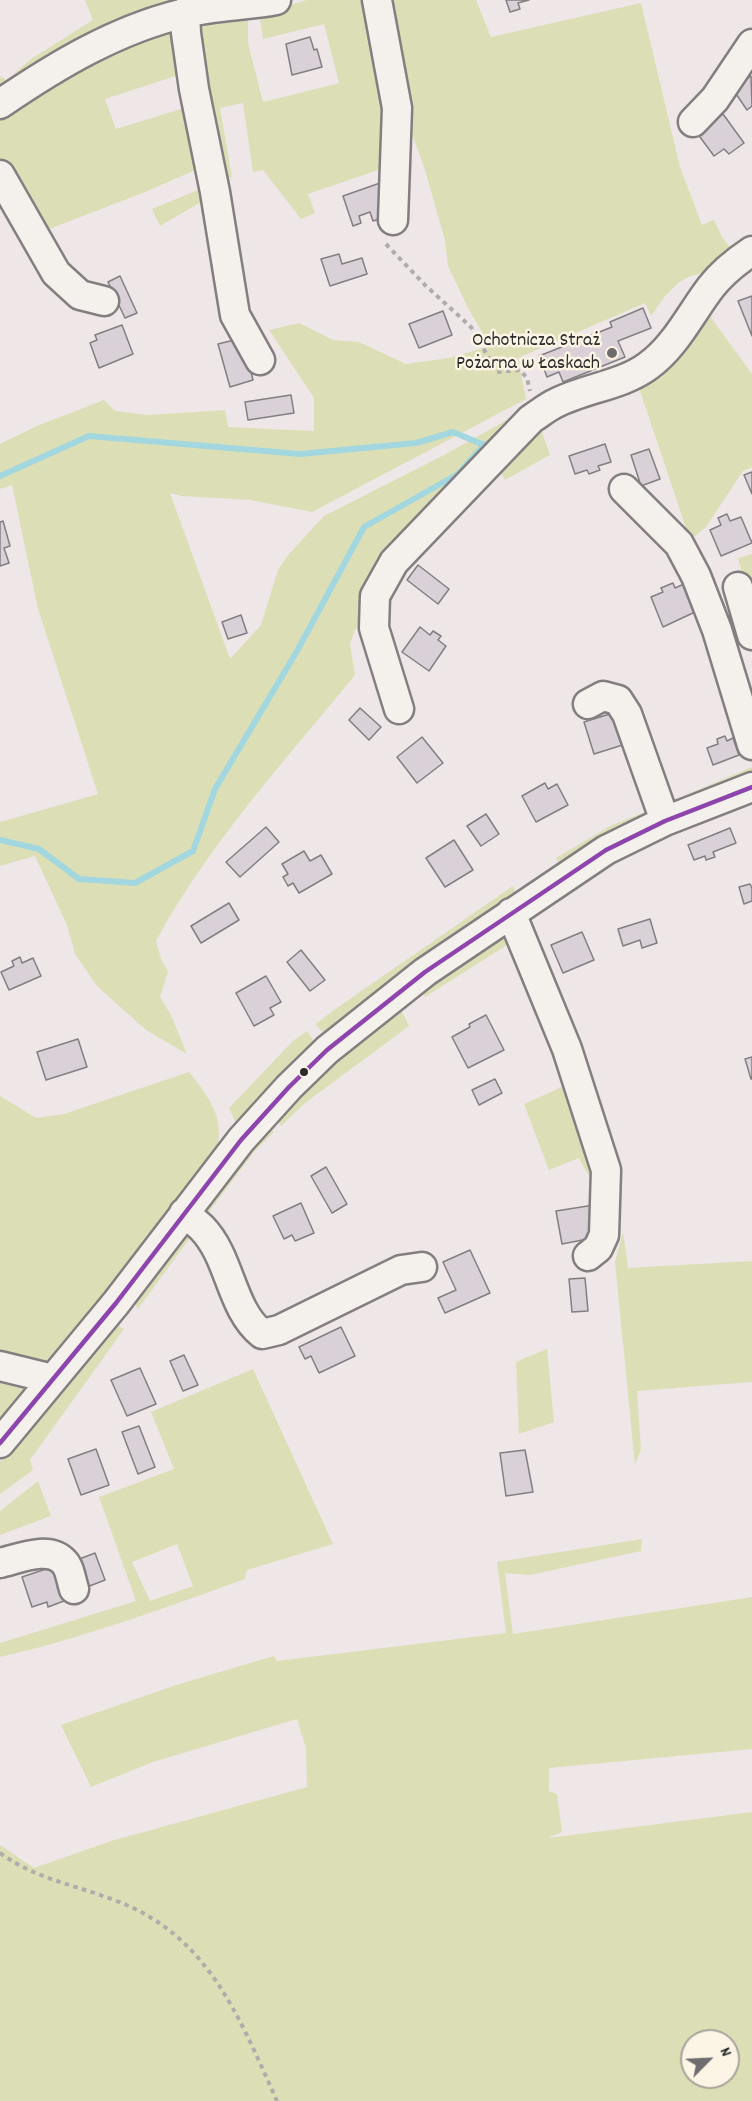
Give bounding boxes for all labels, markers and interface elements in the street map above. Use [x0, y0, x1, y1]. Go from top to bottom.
place label: Ochotnicza Straż Pożarna w Łaskach [456, 330, 600, 377]
marker: Ochotnicza Straż Pożarna w Łaskach [605, 346, 619, 360]
unlabelled marker [298, 1066, 310, 1078]
north arrow [680, 2029, 740, 2089]
text: N [713, 2044, 737, 2061]

